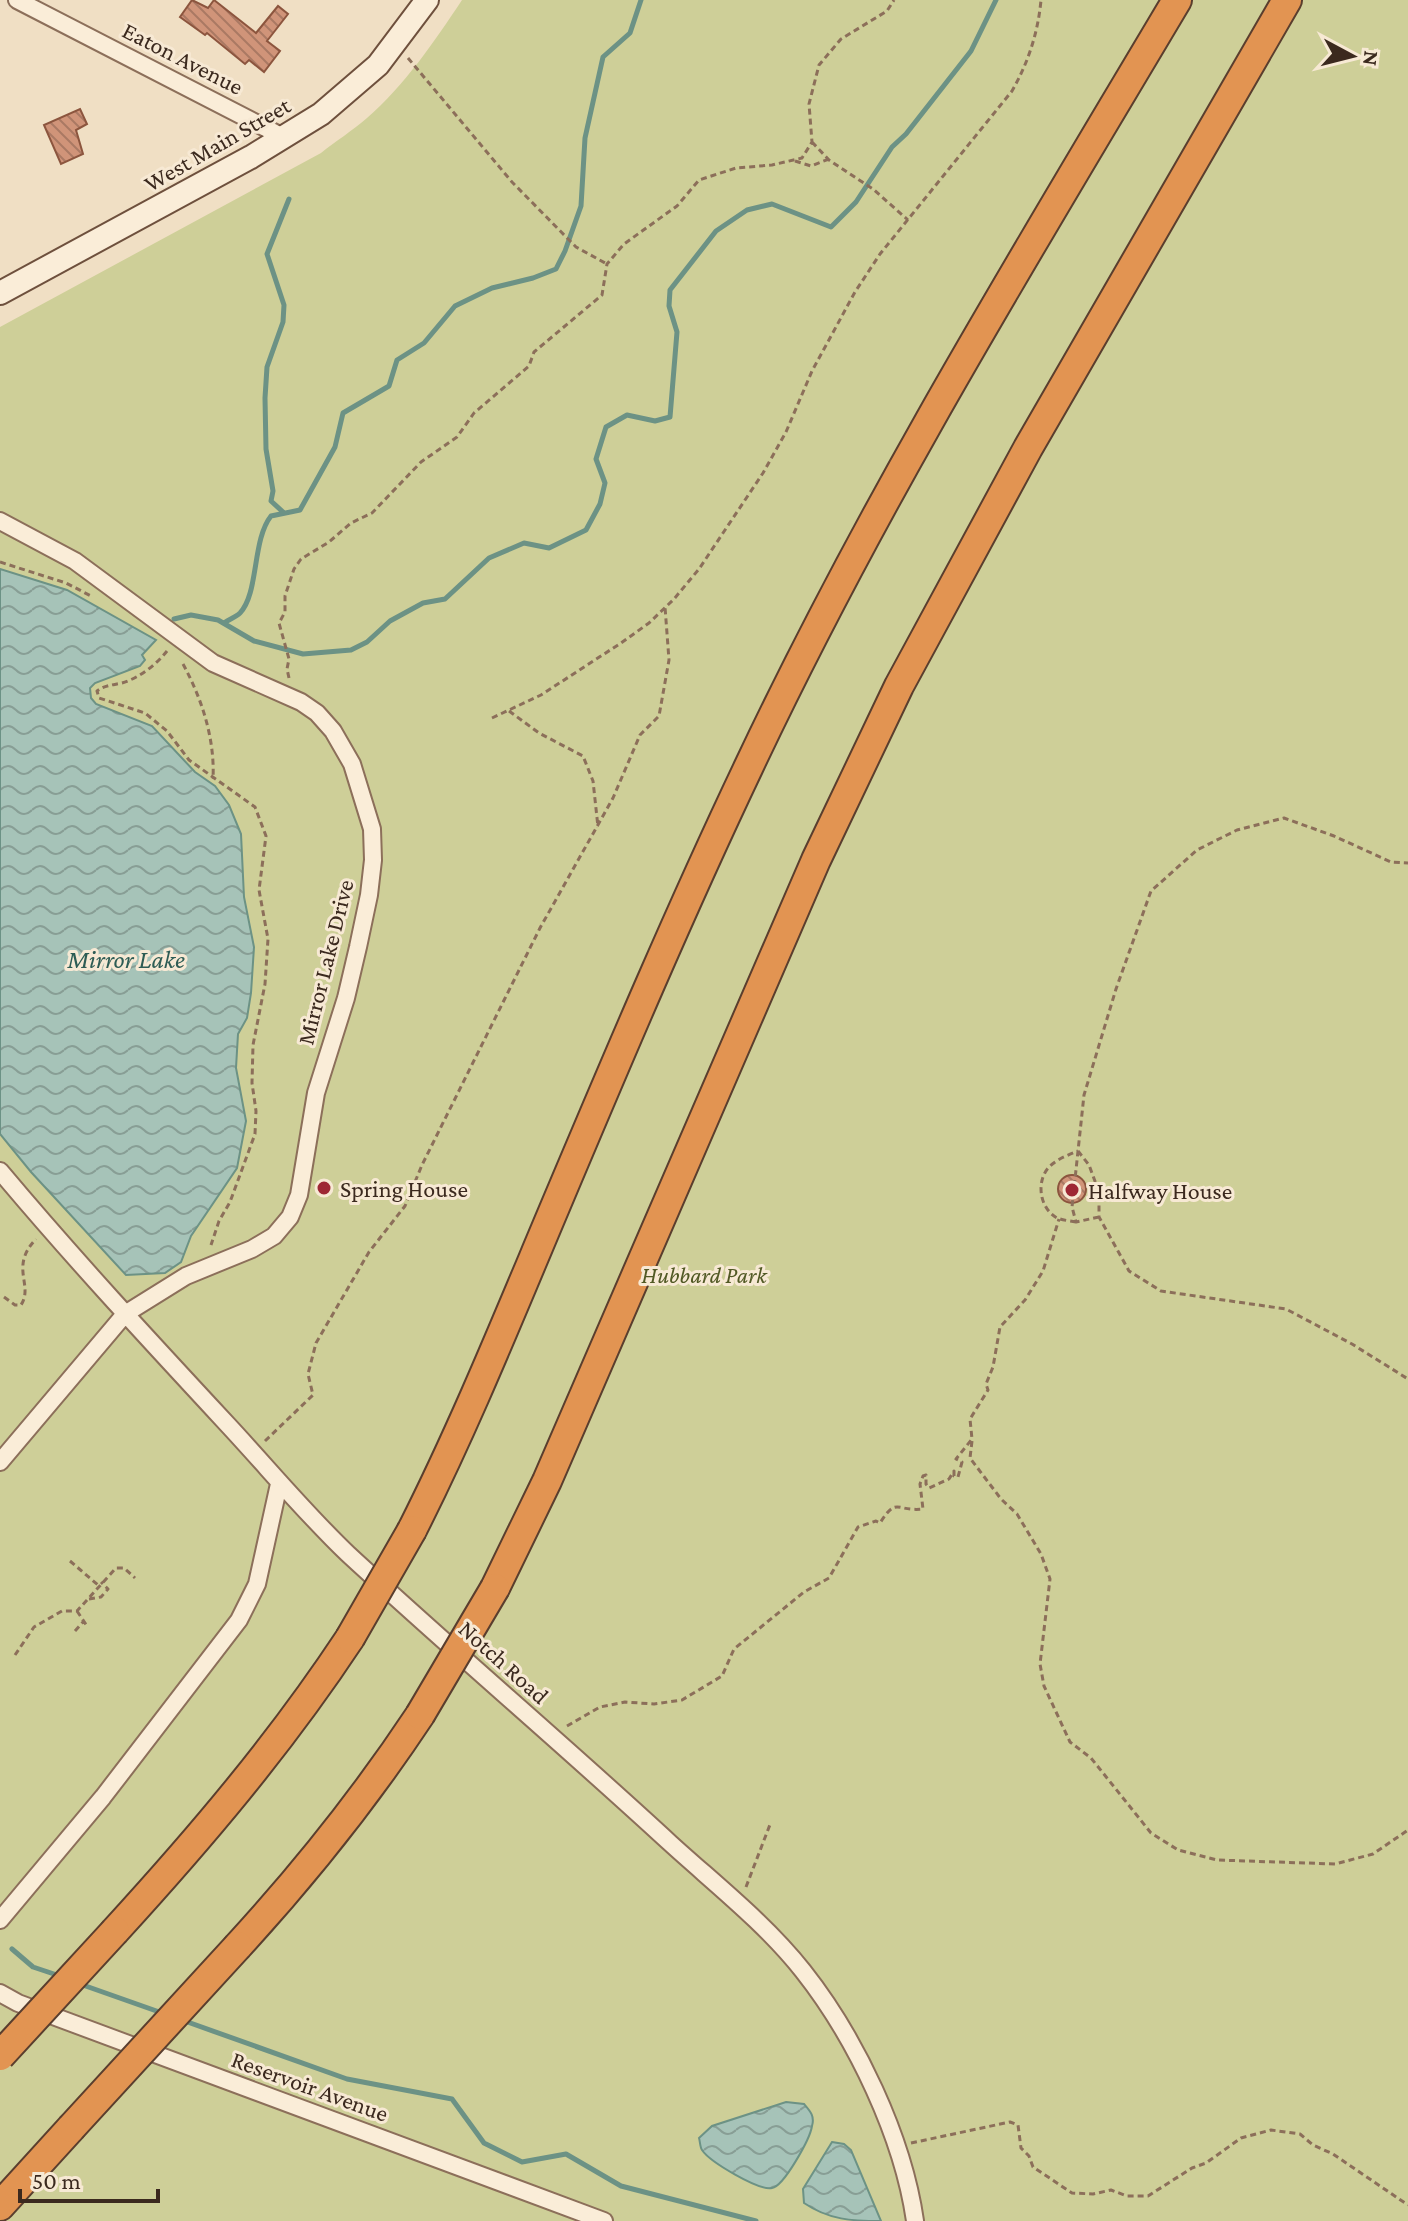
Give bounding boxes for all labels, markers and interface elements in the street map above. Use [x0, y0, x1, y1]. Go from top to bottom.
street label: Eaton Avenue [118, 16, 248, 100]
north arrow [1312, 16, 1392, 96]
text: N [1358, 49, 1385, 67]
street label: West Main Street [139, 91, 296, 197]
street label: Mirror Lake Drive [291, 877, 359, 1047]
water label: Mirror Lake [66, 945, 185, 974]
place label: Spring House [340, 1175, 468, 1202]
place label: Halfway House [1088, 1177, 1232, 1204]
marker: Spring House [315, 1179, 333, 1197]
marker: Halfway House [1063, 1181, 1081, 1199]
park label: Hubbard Park [641, 1261, 768, 1288]
street label: Notch Road [454, 1615, 555, 1709]
street label: Reservoir Avenue [228, 2045, 392, 2127]
scale bar [20, 2153, 158, 2203]
text: 50 m [32, 2167, 81, 2194]

